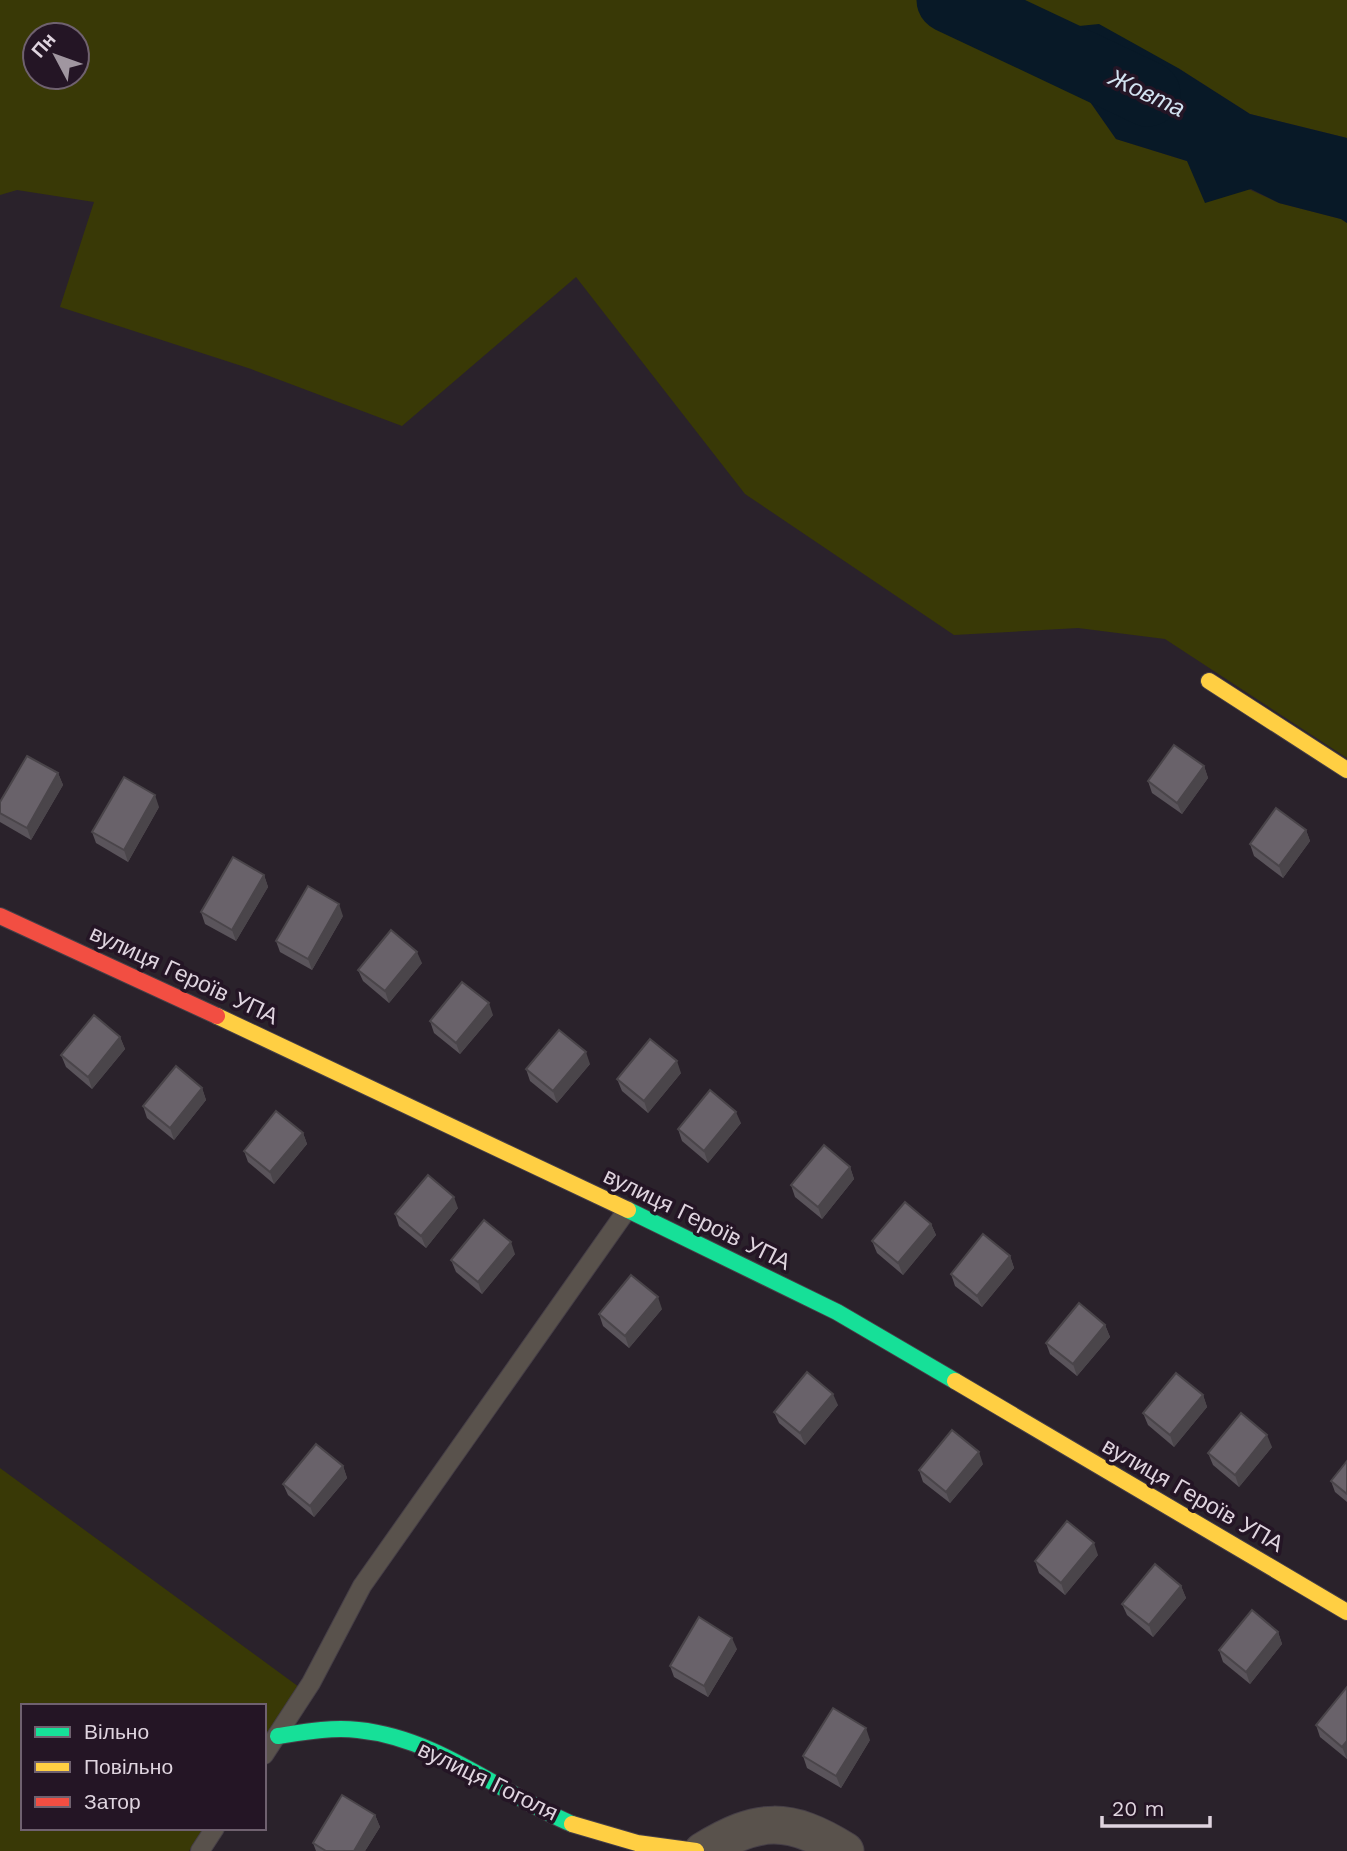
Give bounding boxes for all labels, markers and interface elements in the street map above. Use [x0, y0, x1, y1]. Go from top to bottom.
north arrow [21, 21, 91, 91]
text: Пн [27, 28, 60, 62]
water label: Жовта [1104, 63, 1189, 123]
street label: вулиця Героїв УПА [86, 920, 283, 1031]
street label: вулиця Героїв УПА [599, 1162, 795, 1276]
street label: вулиця Героїв УПА [1098, 1432, 1289, 1558]
legend [21, 1704, 266, 1830]
text: Вільно [84, 1719, 149, 1744]
street label: вулиця Гоголя [414, 1736, 562, 1826]
text: Повільно [84, 1754, 173, 1779]
scale bar [1102, 1784, 1210, 1828]
text: Затор [84, 1789, 141, 1814]
text: 20 m [1112, 1796, 1164, 1821]

